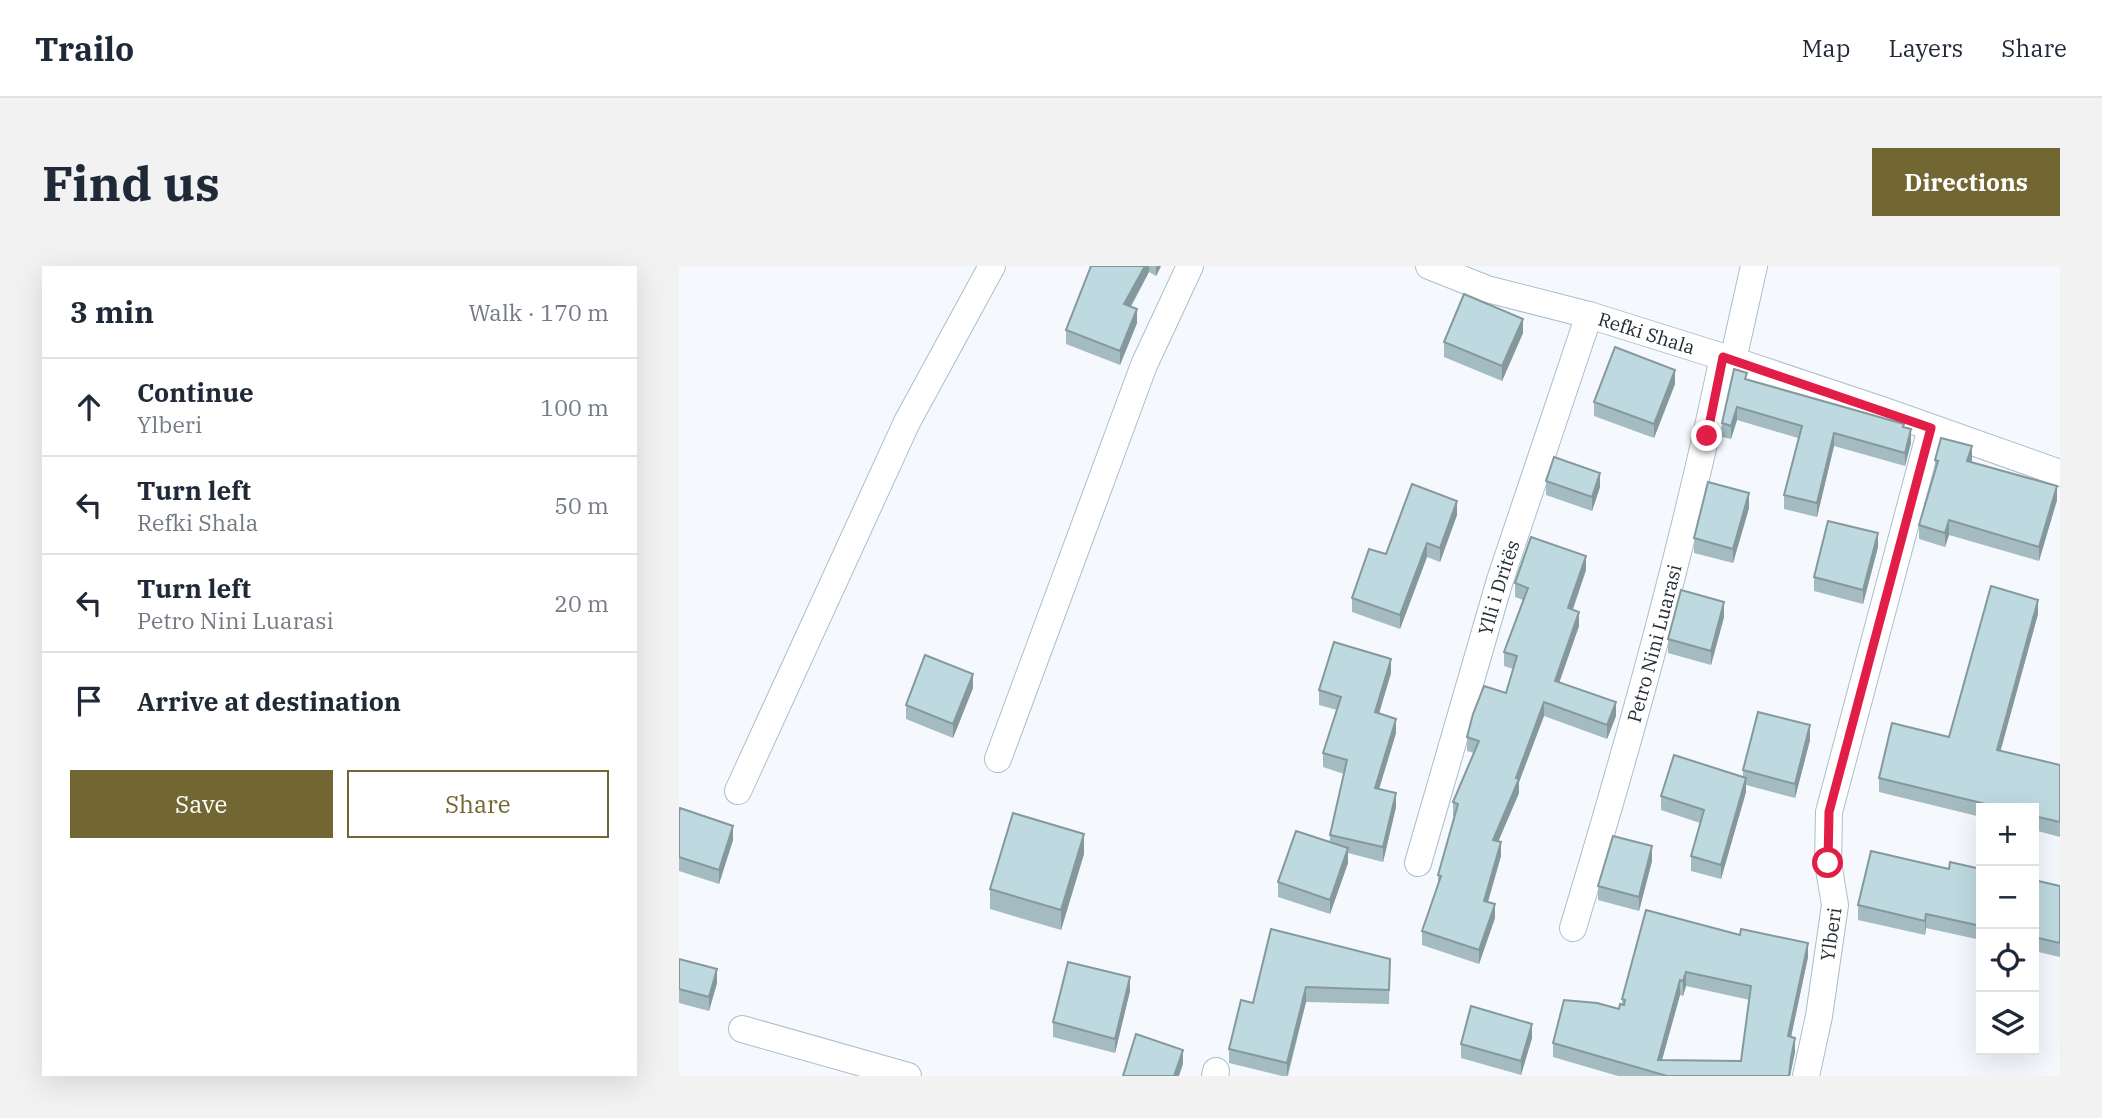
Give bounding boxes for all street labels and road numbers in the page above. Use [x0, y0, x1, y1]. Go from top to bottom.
street label: Refki Shala [1595, 307, 1698, 359]
street label: Ylli i Dritës [1473, 537, 1525, 638]
street label: Petro Nini Luarasi [1622, 562, 1687, 725]
street label: Ylberi [1815, 906, 1847, 963]

